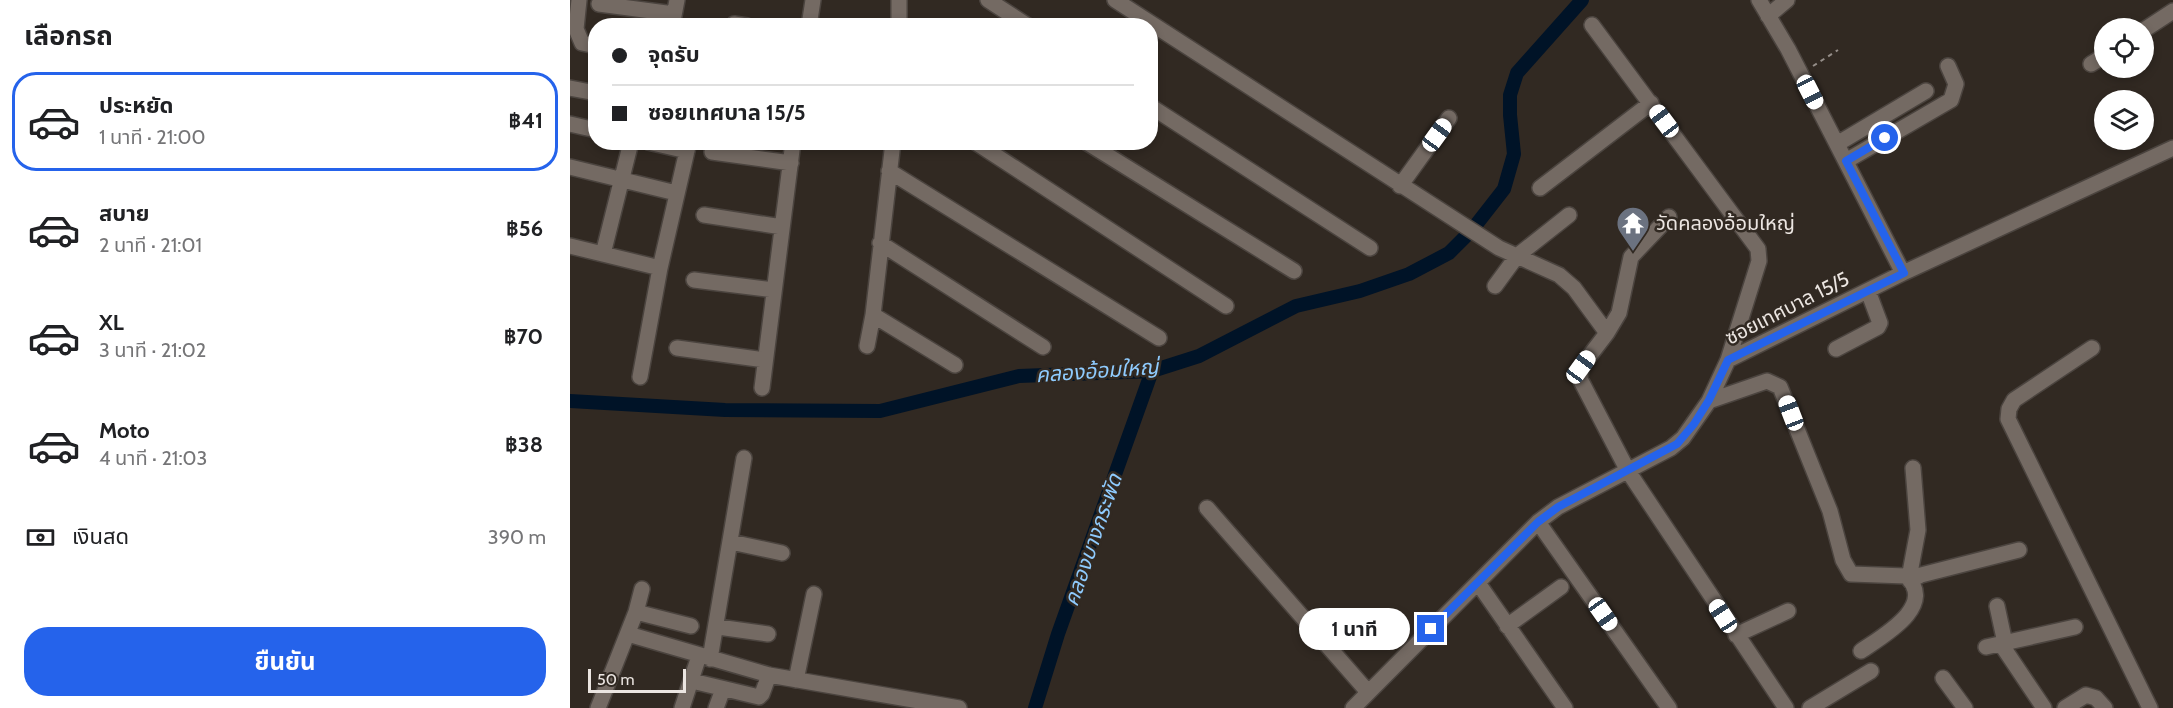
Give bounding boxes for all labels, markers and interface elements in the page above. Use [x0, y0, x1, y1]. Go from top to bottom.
map controls [2094, 18, 2154, 150]
button: locate [2094, 18, 2154, 78]
text: เลือกรถ [24, 19, 113, 52]
text: จุดรับ [648, 41, 700, 68]
car [1794, 72, 1826, 112]
button: layers [2094, 90, 2154, 150]
text: ประหยัด [99, 92, 174, 119]
icon: car [27, 95, 81, 149]
text: ซอยเทศบาล 15/5 [648, 99, 805, 126]
car [1646, 101, 1682, 141]
text: ฿41 [509, 107, 543, 134]
car [1419, 115, 1455, 155]
route start [1871, 124, 1898, 151]
text: 1 นาที · 21:00 [99, 125, 205, 149]
text: สบาย [99, 200, 149, 227]
icon: car [27, 203, 81, 257]
temple icon: วัดคลองอ้อมใหญ่ [1615, 205, 1651, 252]
place label: วัดคลองอ้อมใหญ่ [1656, 211, 1795, 235]
text: ฿56 [506, 215, 543, 242]
text: 2 นาที · 21:01 [99, 233, 202, 257]
street label: ซอยเทศบาล 15/5 [1721, 266, 1853, 350]
text: XL [99, 309, 124, 336]
icon: car [27, 311, 81, 365]
text: ฿70 [504, 323, 543, 350]
text: 3 นาที · 21:02 [99, 338, 206, 362]
car [1563, 347, 1599, 387]
water label: คลองอ้อมใหญ่ [1035, 354, 1162, 387]
car [1776, 393, 1806, 433]
text: Moto [99, 417, 150, 444]
icon: car [27, 419, 81, 473]
text: ฿38 [505, 431, 543, 458]
text: 4 นาที · 21:03 [99, 446, 207, 470]
water label: คลองบางกระพัด [1058, 469, 1127, 609]
icon: cash [24, 521, 57, 554]
text: เงินสด [72, 523, 129, 550]
text: 390 m [488, 525, 546, 549]
car [1585, 594, 1621, 634]
car [1706, 596, 1740, 636]
callout: 1 นาที [1299, 608, 1410, 650]
route end [1417, 615, 1444, 642]
text: 1 นาที [1331, 617, 1378, 641]
button: ยืนยัน [24, 627, 546, 696]
scale bar [588, 666, 686, 694]
text: 50 m [597, 670, 634, 689]

